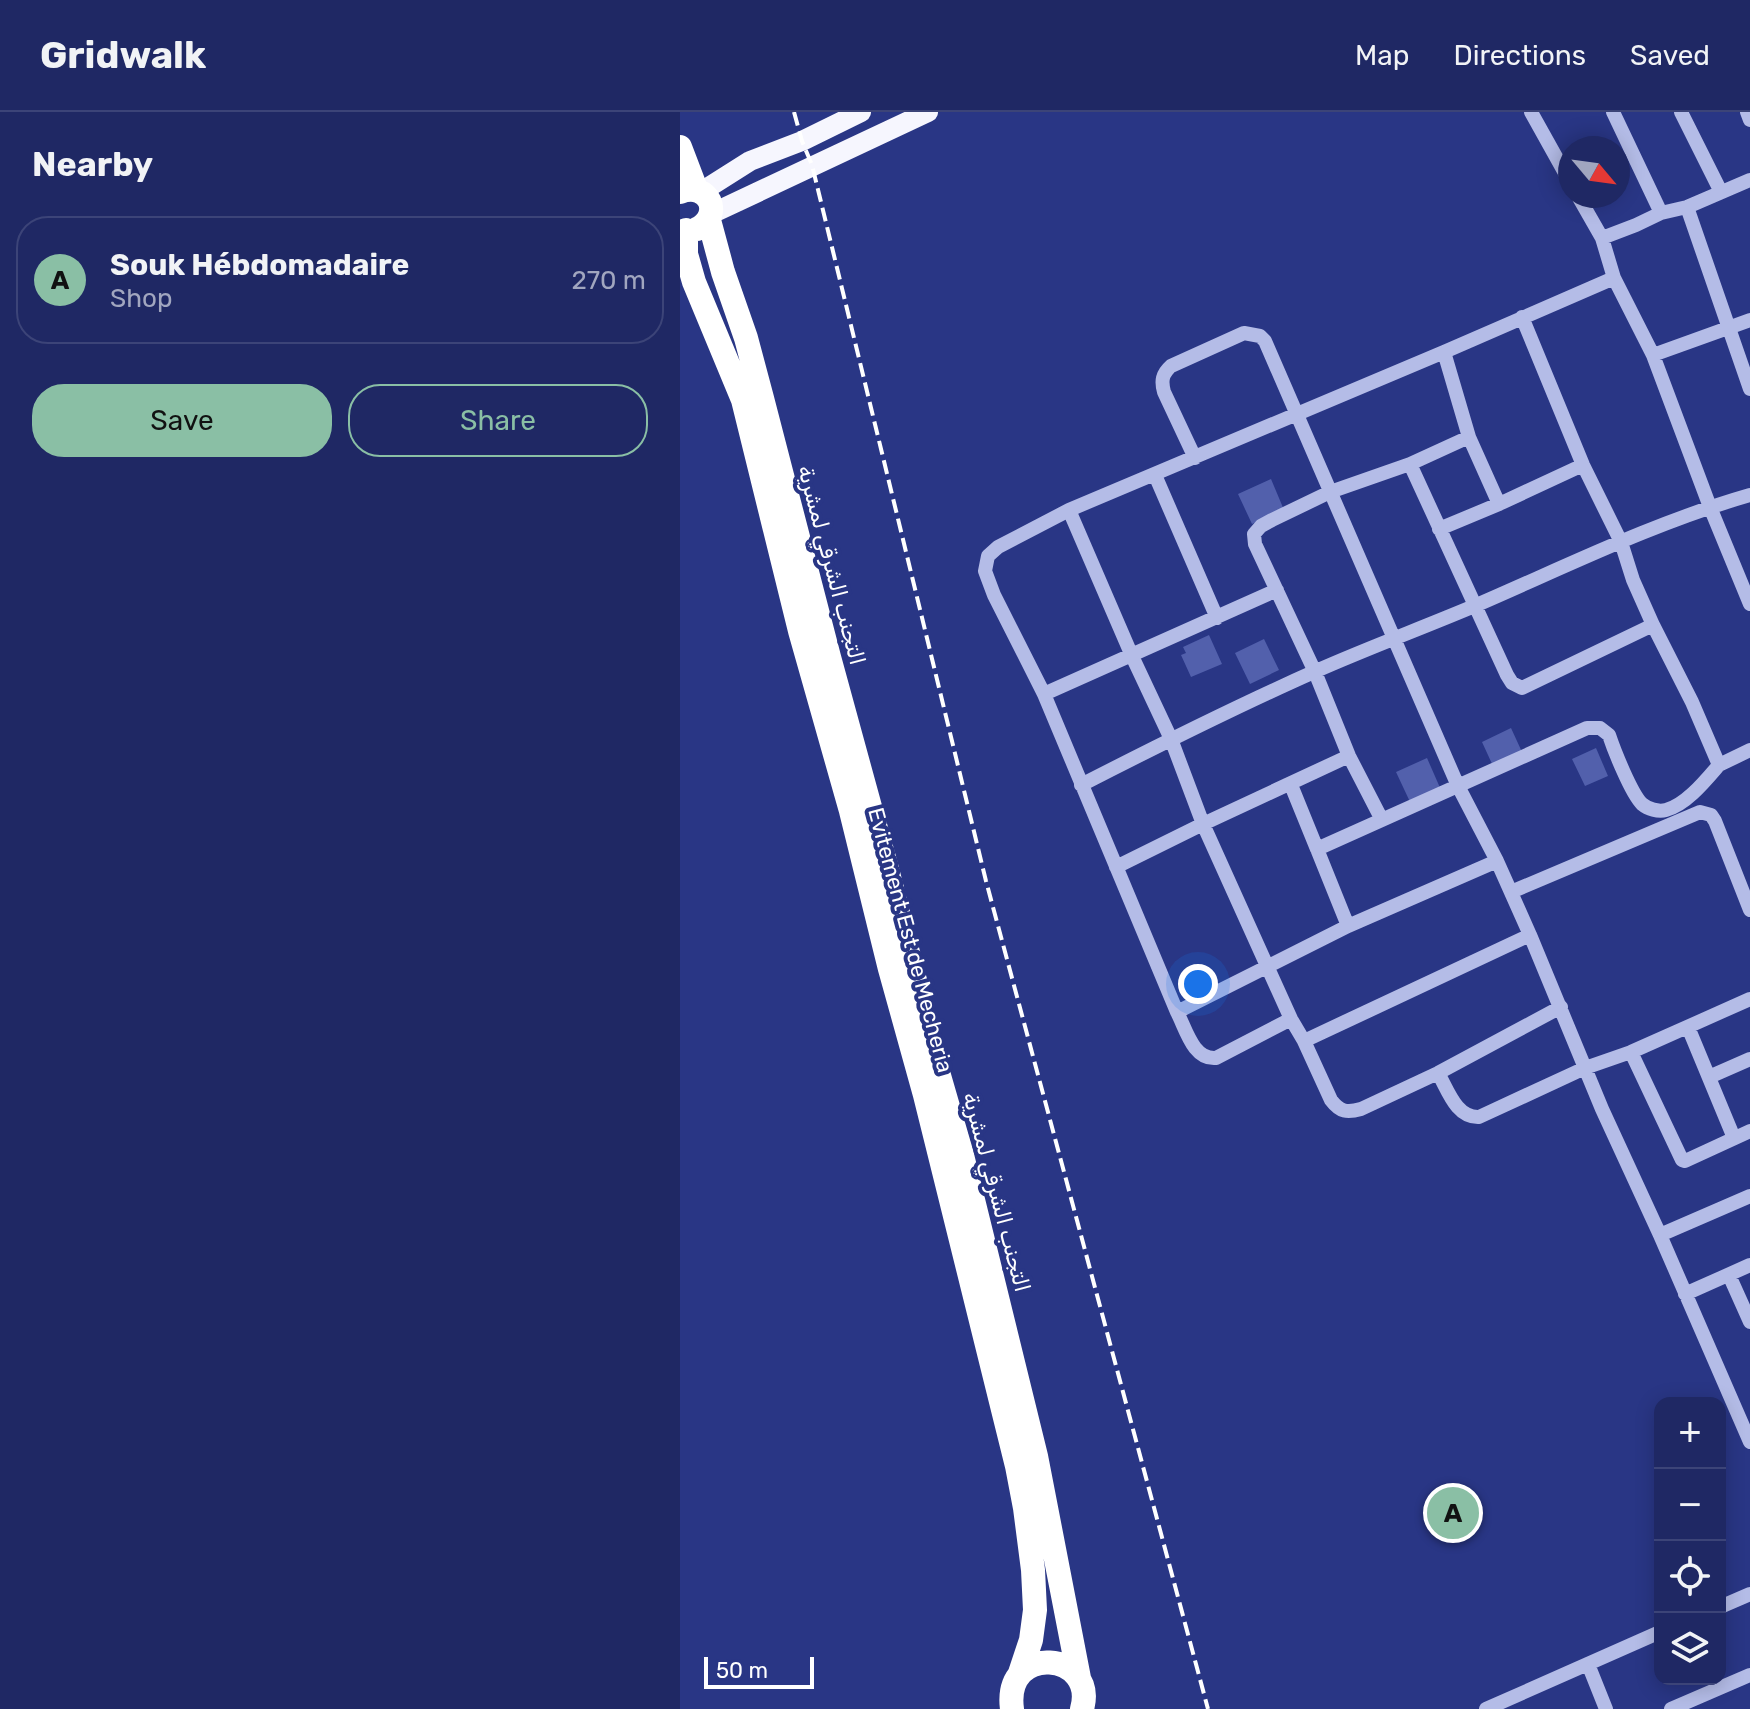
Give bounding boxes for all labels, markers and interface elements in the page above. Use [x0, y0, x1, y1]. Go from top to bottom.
text: Gridwalk [40, 32, 206, 78]
text: Map [1355, 39, 1409, 72]
text: Directions [1453, 39, 1586, 72]
text: Saved [1630, 39, 1710, 72]
north arrow [1558, 136, 1630, 208]
text: Nearby [32, 144, 153, 185]
text: Souk Hébdomadaire [110, 247, 409, 283]
text: A [51, 265, 69, 296]
text: 270 m [571, 265, 646, 296]
text: Shop [110, 283, 172, 314]
button: Save [32, 384, 332, 457]
button: Share [348, 384, 648, 457]
street label: التجنب الشرقي لمشرية [789, 462, 871, 669]
street label: Evitement Est de Mecheria [862, 805, 959, 1076]
your location [1178, 964, 1218, 1004]
street label: التجنب الشرقي لمشرية [954, 1089, 1036, 1296]
map controls [1654, 1397, 1726, 1685]
button: + [1654, 1397, 1726, 1469]
button: − [1654, 1469, 1726, 1541]
pin: A [1427, 1483, 1479, 1543]
button: locate [1654, 1541, 1726, 1613]
button: layers [1654, 1613, 1726, 1685]
scale bar [704, 1653, 814, 1689]
text: 50 m [716, 1657, 768, 1684]

